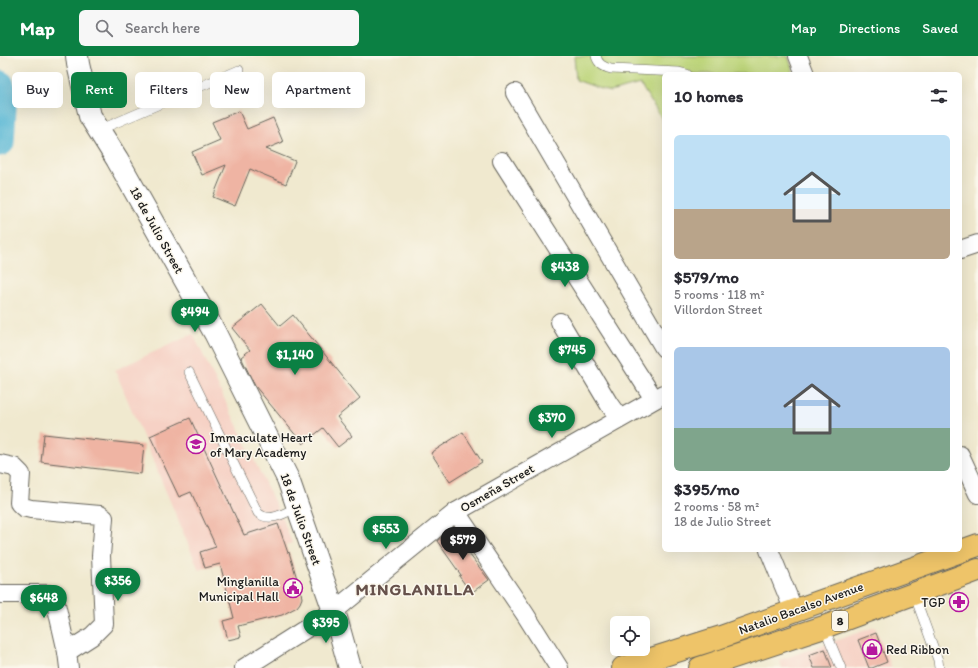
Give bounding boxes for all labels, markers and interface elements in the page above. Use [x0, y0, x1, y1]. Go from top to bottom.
search box [79, 10, 359, 46]
text: Map [20, 17, 55, 40]
icon: search [93, 17, 115, 39]
text: Search here [125, 19, 200, 37]
text: Map [791, 20, 817, 37]
text: Directions [839, 20, 900, 37]
text: Saved [922, 20, 958, 37]
chip: Buy [12, 72, 63, 108]
chip: Rent [71, 72, 127, 108]
chip: Filters [135, 72, 202, 108]
chip: New [210, 72, 264, 108]
chip: Apartment [272, 72, 365, 108]
icon: filters [928, 85, 950, 107]
text: 10 homes [674, 86, 743, 106]
icon: home [776, 161, 848, 233]
street label: 18 de Julio Street [127, 184, 187, 276]
pin: $438 [541, 254, 589, 288]
text: $438 [551, 259, 579, 274]
text: $579/mo [674, 267, 739, 287]
text: 5 rooms · 118 m² [674, 287, 765, 302]
pin: $494 [171, 299, 219, 333]
text: Villordon Street [674, 302, 762, 317]
text: $494 [180, 304, 210, 319]
pin: $745 [548, 337, 596, 371]
pin: $1,140 [262, 342, 328, 376]
text: $745 [558, 342, 586, 357]
text: $1,140 [276, 347, 314, 362]
icon: home [776, 373, 848, 445]
pin: $370 [528, 405, 576, 439]
text: $370 [538, 410, 566, 425]
place label: Immaculate Heart of Mary Academy [210, 430, 313, 460]
school or university icon: Immaculate Heart of Mary Academy [185, 433, 207, 455]
street label: Osmeña Street [457, 461, 537, 515]
street label: 18 de Julio Street [277, 471, 325, 567]
text: $395/mo [674, 479, 740, 499]
text: 2 rooms · 58 m² [674, 499, 759, 514]
text: 18 de Julio Street [674, 514, 771, 529]
pin: $553 [362, 516, 410, 550]
text: $553 [372, 521, 400, 536]
pin: $579 [439, 527, 487, 561]
text: $579 [450, 532, 476, 547]
pin: $356 [94, 568, 142, 602]
text: $356 [104, 573, 132, 588]
place label: Minglanilla Municipal Hall [199, 574, 279, 604]
public building icon: Minglanilla Municipal Hall [282, 577, 304, 599]
street label: Natalio Bacalso Avenue [737, 578, 865, 638]
district label: MINGLANILLA [355, 579, 475, 599]
pin: $648 [20, 585, 68, 619]
text: $648 [30, 590, 58, 605]
pharmacy icon: TGP [948, 591, 970, 613]
place label: TGP [921, 595, 945, 610]
pin: $395 [302, 610, 350, 644]
road number: 8 [832, 611, 848, 631]
text: $395 [312, 615, 340, 630]
map controls [610, 616, 650, 656]
button: locate [610, 616, 650, 656]
shop icon: Red Ribbon [861, 638, 883, 660]
place label: Red Ribbon [886, 642, 950, 657]

